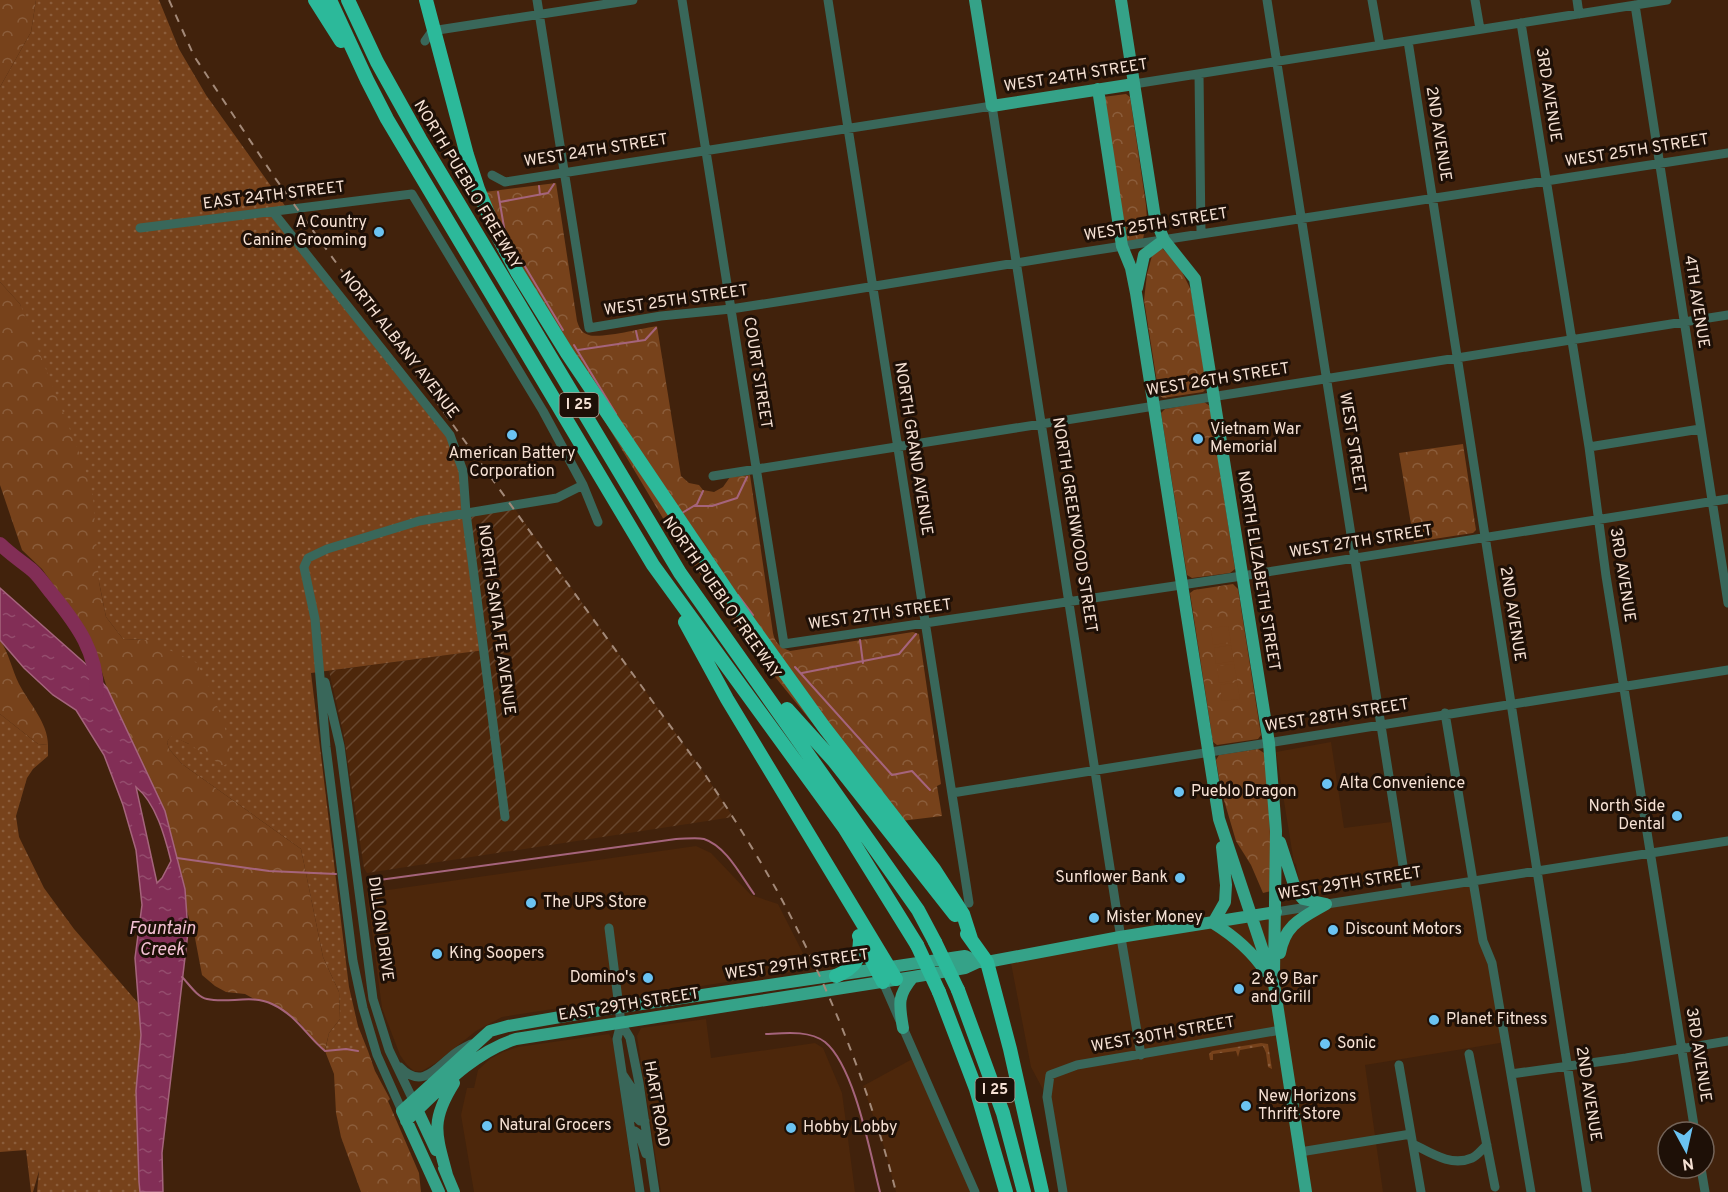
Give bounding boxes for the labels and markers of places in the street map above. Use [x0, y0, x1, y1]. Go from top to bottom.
place label: A Country Canine Grooming [243, 213, 367, 251]
marker: A Country Canine Grooming [372, 225, 386, 239]
place label: Vietnam War Memorial [1210, 420, 1301, 458]
marker: American Battery Corporation [505, 428, 519, 442]
marker: Vietnam War Memorial [1191, 432, 1205, 446]
place label: American Battery Corporation [449, 444, 575, 482]
place label: Alta Convenience [1339, 774, 1465, 794]
marker: Alta Convenience [1320, 777, 1334, 791]
place label: Pueblo Dragon [1191, 782, 1297, 802]
marker: Pueblo Dragon [1172, 785, 1186, 799]
place label: North Side Dental [1589, 797, 1665, 835]
marker: North Side Dental [1670, 809, 1684, 823]
place label: Sunflower Bank [1055, 868, 1168, 888]
marker: Sunflower Bank [1173, 871, 1187, 885]
place label: The UPS Store [543, 893, 647, 913]
marker: The UPS Store [524, 896, 538, 910]
place label: Mister Money [1106, 908, 1203, 928]
marker: Mister Money [1087, 911, 1101, 925]
place label: Discount Motors [1345, 920, 1462, 940]
marker: Discount Motors [1326, 923, 1340, 937]
place label: King Soopers [449, 944, 545, 964]
marker: King Soopers [430, 947, 444, 961]
place label: Domino's [570, 968, 636, 988]
place label: 2 & 9 Bar and Grill [1251, 970, 1318, 1008]
marker: Domino's [641, 971, 655, 985]
marker: 2 & 9 Bar and Grill [1232, 982, 1246, 996]
place label: Planet Fitness [1446, 1010, 1548, 1030]
marker: Planet Fitness [1427, 1013, 1441, 1027]
place label: Sonic [1337, 1034, 1376, 1054]
marker: Sonic [1318, 1037, 1332, 1051]
place label: New Horizons Thrift Store [1258, 1087, 1357, 1125]
marker: New Horizons Thrift Store [1239, 1099, 1253, 1113]
place label: Natural Grocers [499, 1116, 612, 1136]
place label: Hobby Lobby [803, 1118, 898, 1138]
marker: Natural Grocers [480, 1119, 494, 1133]
marker: Hobby Lobby [784, 1121, 798, 1135]

